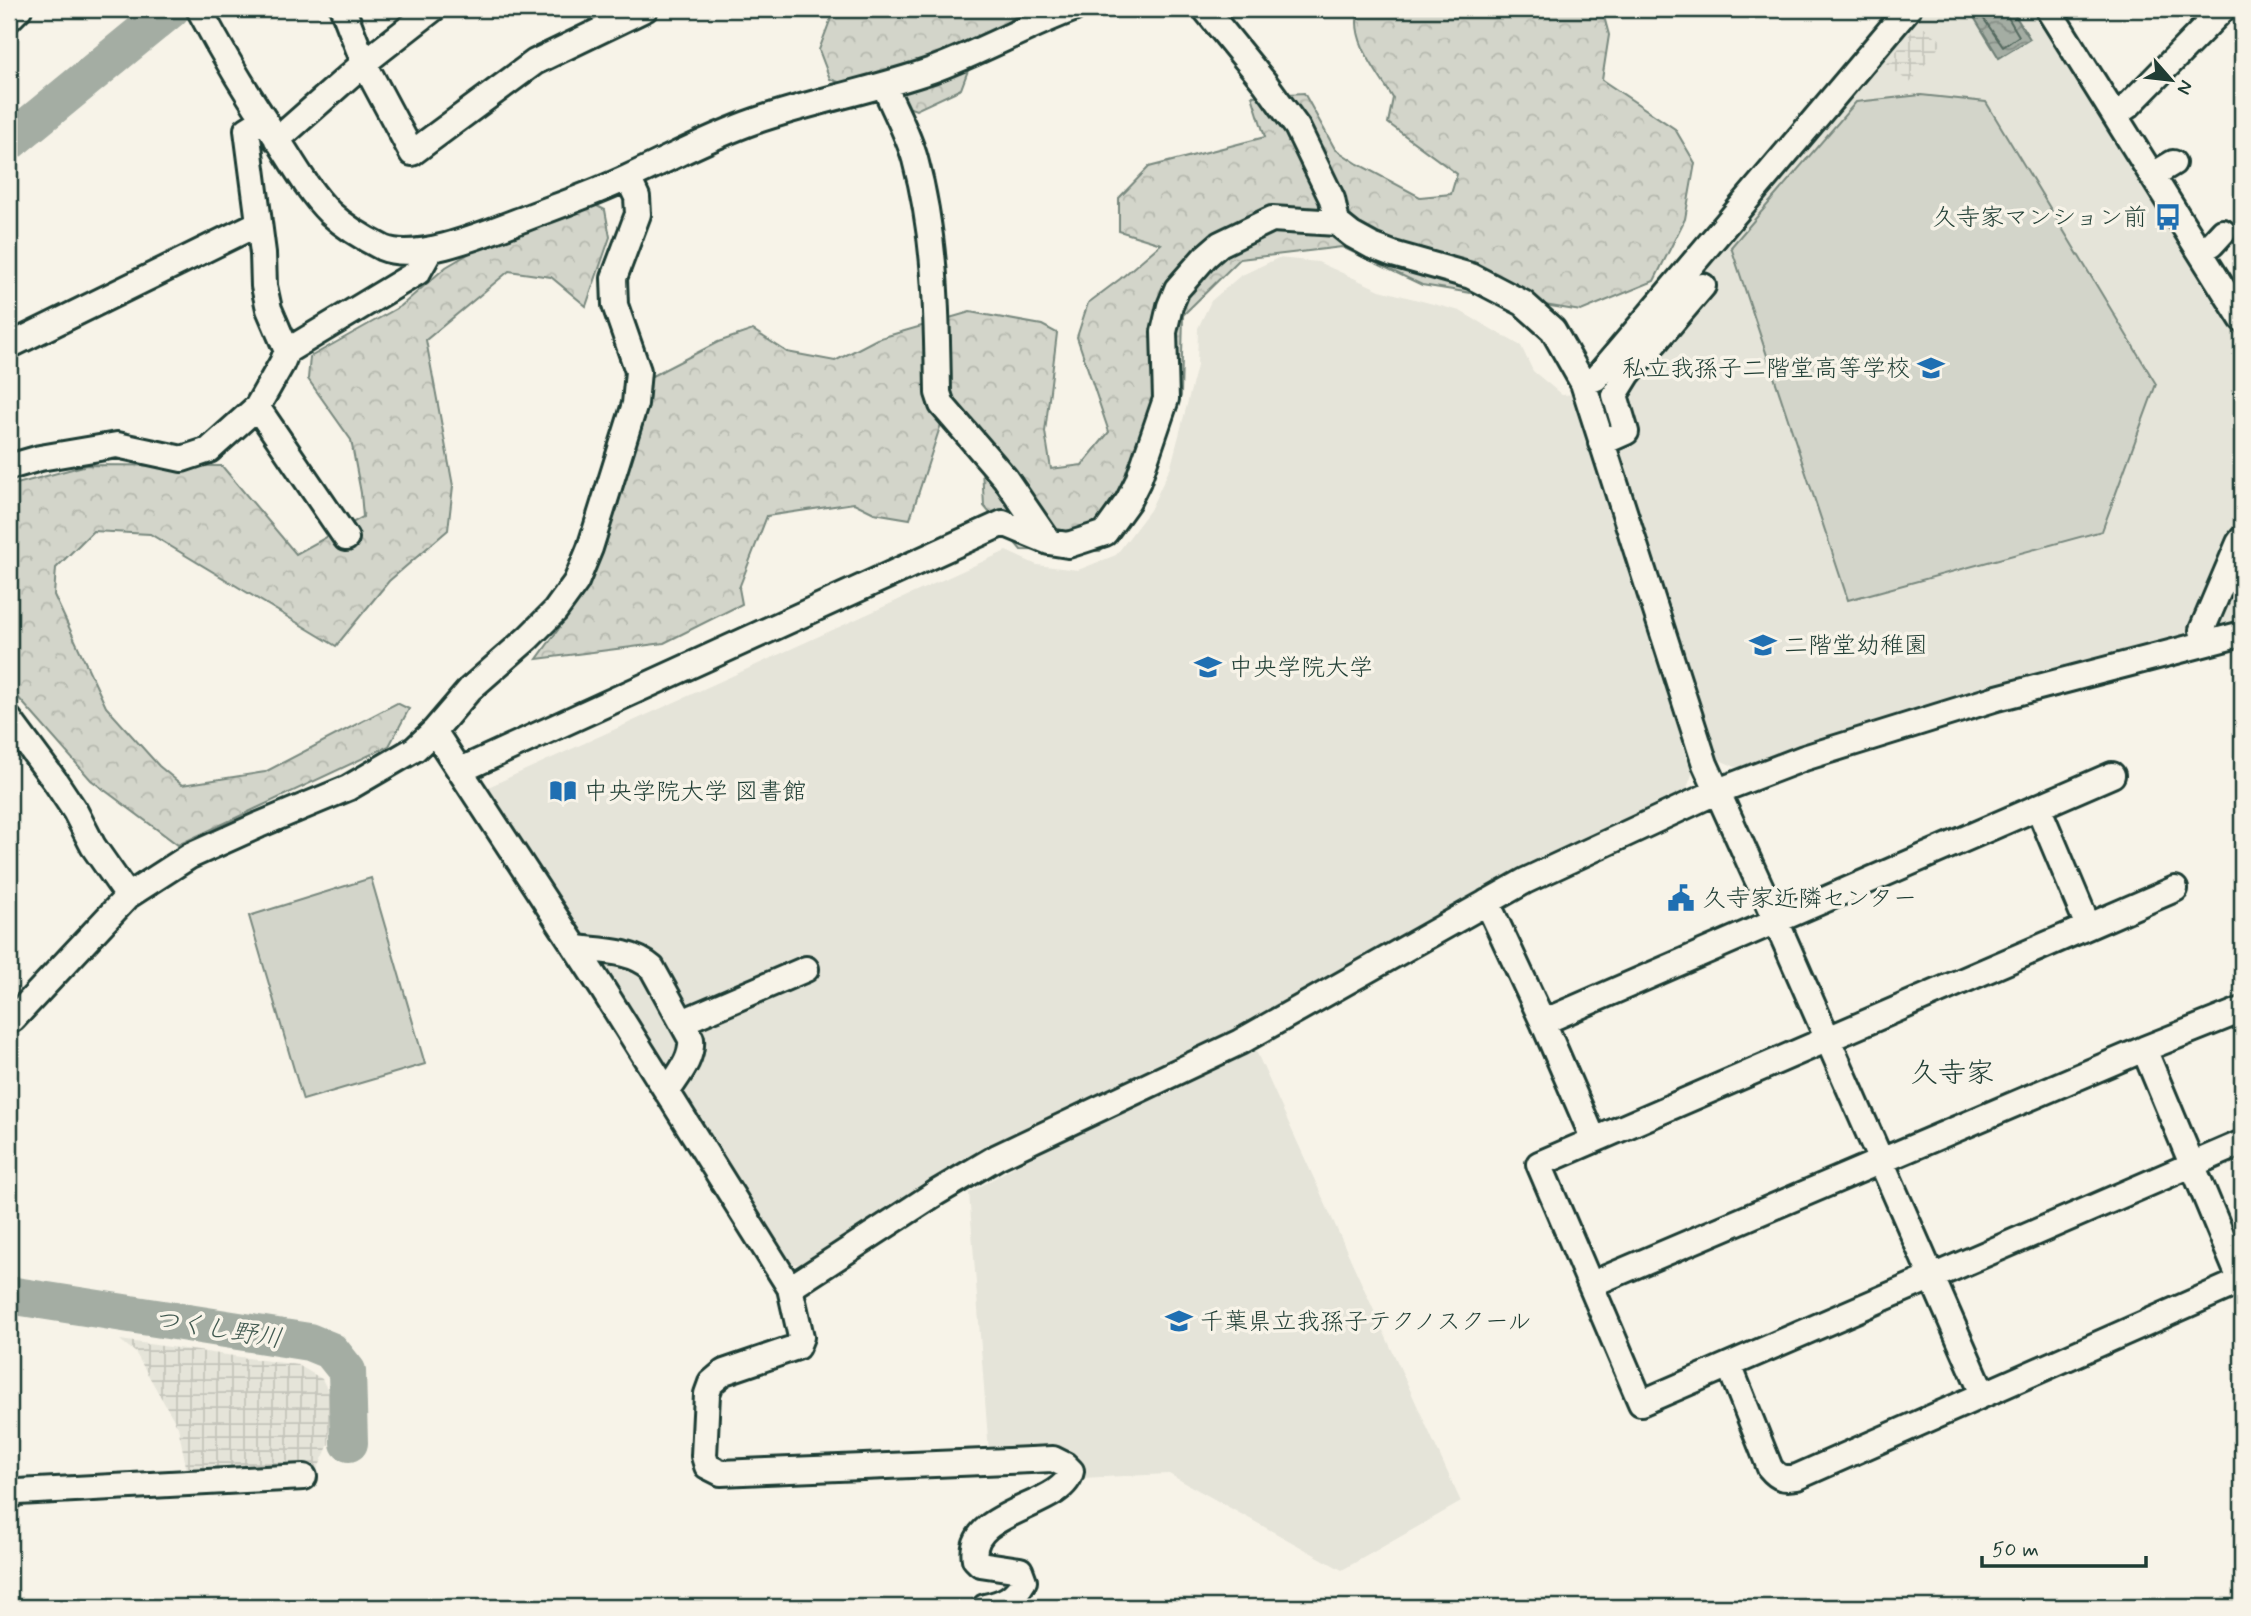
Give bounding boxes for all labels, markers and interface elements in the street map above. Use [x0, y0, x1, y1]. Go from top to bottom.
north arrow [2136, 46, 2206, 116]
text: N [2171, 76, 2199, 99]
bus stop icon: 久寺家マンション前 [2153, 202, 2183, 232]
place label: 久寺家マンション前 [1932, 203, 2147, 234]
school or university icon: 私立我孫子二階堂高等学校 [1916, 353, 1946, 383]
place label: 私立我孫子二階堂高等学校 [1622, 354, 1910, 385]
school or university icon: 二階堂幼稚園 [1748, 630, 1778, 660]
place label: 二階堂幼稚園 [1784, 631, 1928, 662]
school or university icon: 中央学院大学 [1193, 652, 1223, 682]
place label: 中央学院大学 [1229, 653, 1373, 684]
library icon: 中央学院大学 図書館 [548, 776, 578, 806]
place label: 中央学院大学 図書館 [584, 777, 806, 808]
public building icon: 久寺家近隣センター [1666, 883, 1696, 913]
place label: 久寺家近隣センター [1702, 884, 1917, 915]
district label: 久寺家 [1910, 1056, 1994, 1093]
water label: つくし野川 [151, 1303, 285, 1357]
school or university icon: 千葉県立我孫子テクノスクール [1164, 1306, 1194, 1336]
place label: 千葉県立我孫子テクノスクール [1200, 1307, 1531, 1338]
scale bar [1982, 1525, 2146, 1569]
text: 50 m [1992, 1536, 2039, 1564]

